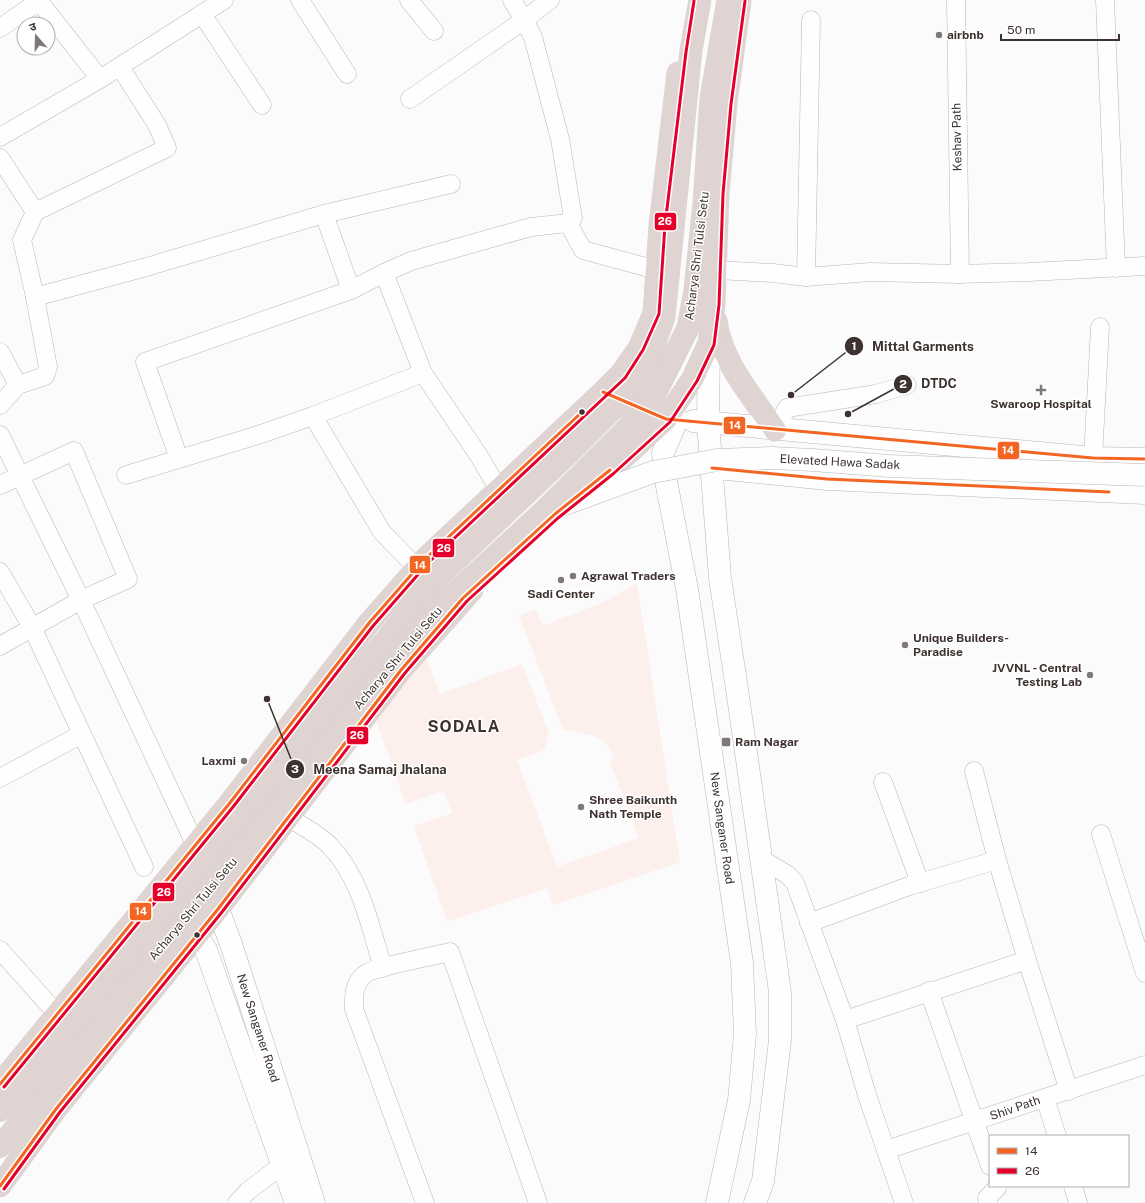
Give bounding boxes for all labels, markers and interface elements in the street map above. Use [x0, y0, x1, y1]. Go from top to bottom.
north arrow [16, 16, 56, 56]
scale bar [1001, 16, 1119, 42]
text: उ [28, 20, 38, 33]
text: 50 m [1007, 23, 1035, 37]
place label: airbnb [947, 28, 984, 42]
marker: airbnb [934, 30, 944, 40]
street label: Keshav Path [949, 103, 965, 171]
street label: Acharya Shri Tulsi Setu [682, 191, 712, 321]
line badge: 26 [654, 212, 677, 231]
text: 26 [658, 215, 672, 227]
callout: Mittal Garments [844, 334, 982, 359]
text: 1 [851, 339, 857, 353]
text: Mittal Garments [872, 339, 974, 354]
callout: DTDC [893, 371, 965, 396]
text: DTDC [921, 376, 957, 391]
text: 2 [899, 377, 907, 391]
marker: Swaroop Hospital [1035, 384, 1047, 396]
place label: Swaroop Hospital [990, 397, 1092, 411]
unlabelled marker [577, 407, 587, 417]
line badge: 14 [723, 416, 746, 435]
text: 14 [729, 419, 741, 431]
line badge: 14 [997, 441, 1020, 460]
text: 14 [1002, 444, 1014, 456]
street label: Elevated Hawa Sadak [779, 452, 901, 472]
line badge: 26 [432, 538, 455, 558]
text: 26 [437, 542, 451, 554]
line badge: 14 [409, 555, 431, 574]
text: 14 [414, 559, 426, 571]
place label: Agrawal Traders [581, 569, 675, 583]
marker: Agrawal Traders [568, 571, 578, 581]
marker: Sadi Center [556, 575, 566, 585]
place label: Sadi Center [527, 587, 595, 601]
street label: Acharya Shri Tulsi Setu [351, 604, 445, 712]
place label: Unique Builders- Paradise [913, 631, 1009, 659]
marker: Unique Builders- Paradise [900, 640, 910, 650]
place label: JVVNL - Central Testing Lab [992, 661, 1082, 689]
marker: JVVNL - Central Testing Lab [1085, 670, 1095, 680]
district label: SODALA [428, 717, 500, 736]
line badge: 26 [346, 726, 369, 745]
text: 26 [350, 729, 364, 741]
place label: Ram Nagar [735, 735, 799, 749]
marker: Ram Nagar [720, 736, 732, 748]
place label: Laxmi [201, 754, 236, 768]
marker: Laxmi [239, 756, 249, 766]
callout: Meena Samaj Jhalana [285, 757, 454, 782]
text: 3 [291, 762, 299, 776]
text: Meena Samaj Jhalana [313, 762, 447, 777]
street label: New Sanganer Road [707, 771, 737, 885]
place label: Shree Baikunth Nath Temple [589, 793, 677, 821]
marker: Shree Baikunth Nath Temple [576, 802, 586, 812]
street label: Acharya Shri Tulsi Setu [146, 855, 240, 963]
line badge: 26 [152, 882, 175, 902]
text: 26 [157, 886, 171, 898]
line badge: 14 [129, 902, 152, 921]
text: 14 [135, 905, 147, 917]
unlabelled marker [192, 930, 202, 940]
street label: New Sanganer Road [234, 972, 282, 1084]
street label: Shiv Path [988, 1093, 1042, 1123]
legend [989, 1135, 1129, 1187]
text: 14 [1025, 1144, 1038, 1158]
text: 26 [1025, 1164, 1040, 1178]

